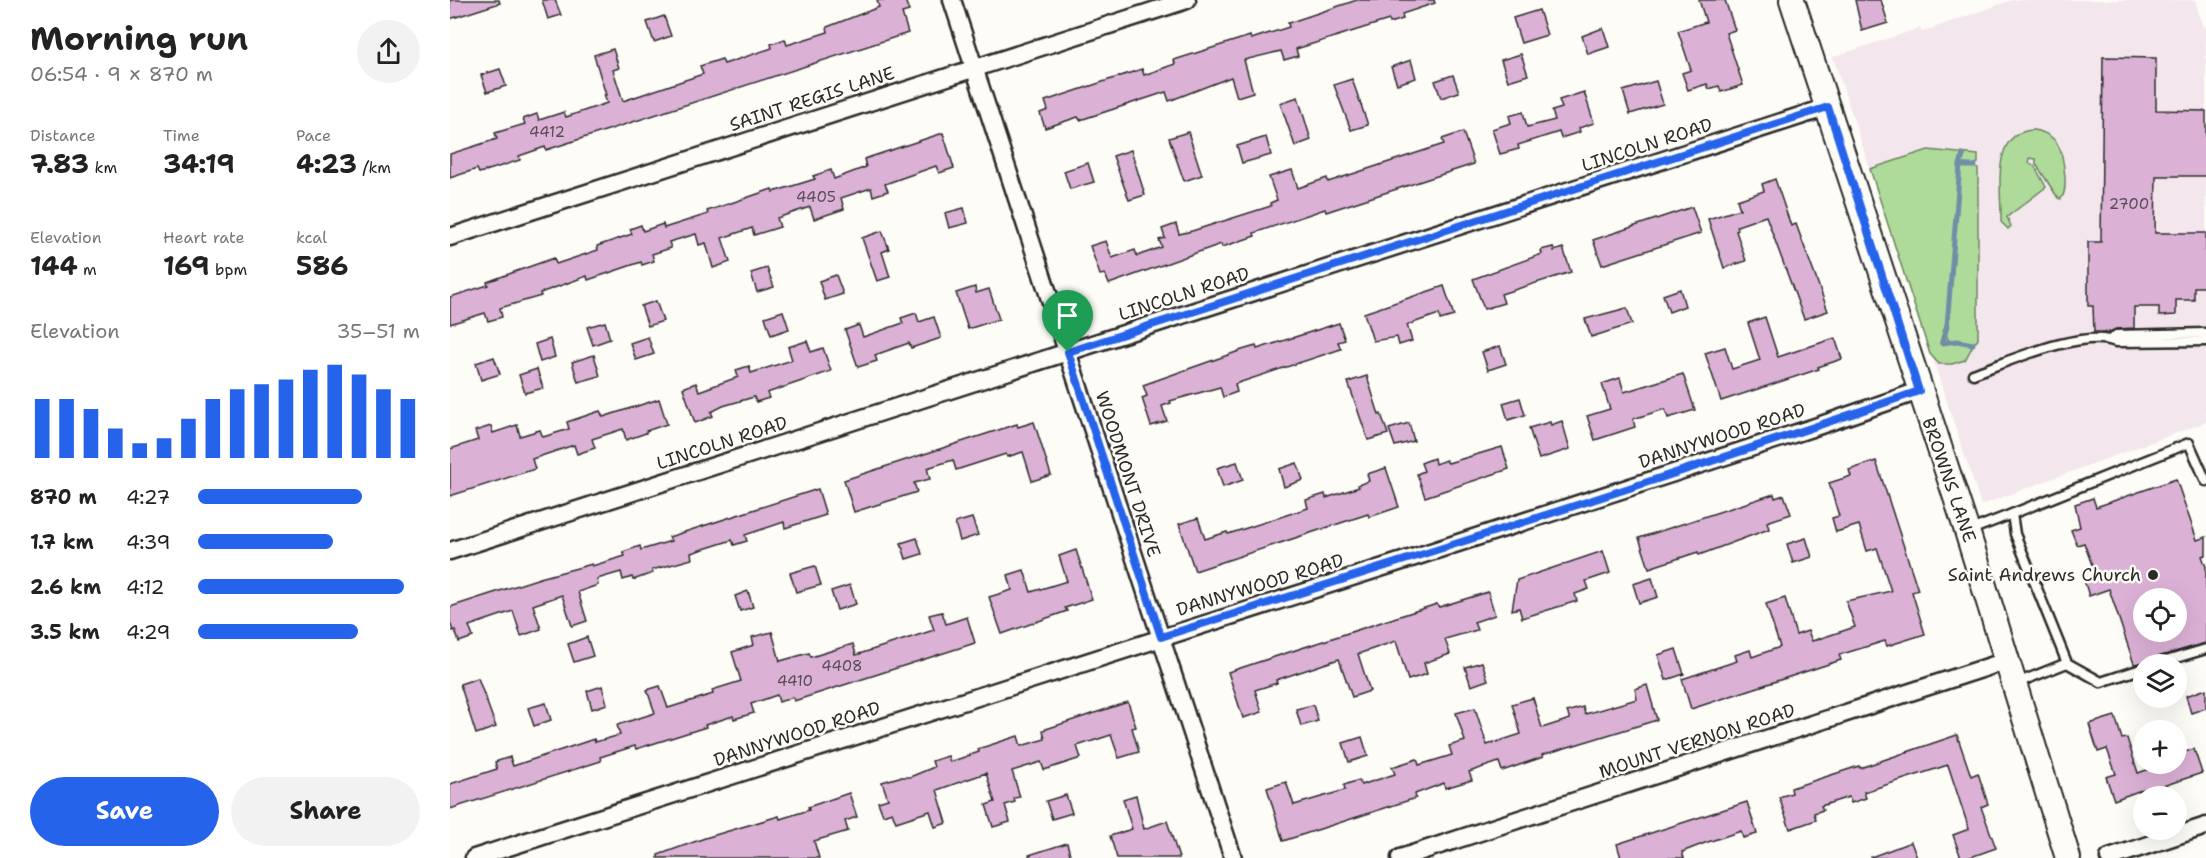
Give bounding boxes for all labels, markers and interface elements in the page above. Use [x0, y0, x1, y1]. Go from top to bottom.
text: Morning run [30, 16, 248, 61]
button: share [357, 20, 420, 83]
text: 06:54 · 9 × 870 m [30, 61, 213, 87]
street label: SAINT REGIS LANE [726, 61, 898, 137]
street label: LINCOLN ROAD [1579, 113, 1716, 177]
house number: 4412 [529, 122, 565, 142]
text: Distance [30, 125, 96, 146]
text: Time [163, 125, 200, 146]
text: Pace [296, 125, 331, 146]
text: 7.83 [30, 146, 89, 181]
text: 34:19 [163, 146, 235, 181]
text: 4:23 [296, 146, 357, 181]
text: km [89, 157, 117, 178]
text: /km [357, 157, 391, 178]
house number: 4405 [796, 187, 836, 207]
house number: 2700 [2109, 194, 2149, 214]
text: Elevation [30, 227, 102, 248]
text: Heart rate [163, 227, 245, 248]
text: kcal [296, 227, 327, 248]
text: 144 [30, 248, 78, 283]
text: 169 [163, 248, 210, 283]
text: 586 [296, 248, 349, 283]
text: m [78, 259, 97, 280]
text: bpm [210, 259, 247, 280]
street label: LINCOLN ROAD [1116, 262, 1253, 326]
pin [1042, 290, 1093, 352]
icon: arrive [1051, 299, 1084, 332]
text: Elevation [30, 318, 120, 344]
text: 35–51 m [337, 318, 420, 344]
street label: WOODMONT DRIVE [1090, 388, 1166, 560]
street label: DANNYWOOD ROAD [1636, 398, 1808, 474]
street label: LINCOLN ROAD [654, 411, 791, 475]
street label: BROWNS LANE [1916, 414, 1982, 546]
text: 870 m [30, 484, 97, 510]
text: 4:27 [126, 484, 170, 510]
text: 1.7 km [30, 529, 94, 555]
text: 4:39 [126, 529, 171, 555]
street label: DANNYWOOD ROAD [1173, 548, 1347, 622]
place label: Saint Andrews Church [1948, 563, 2141, 587]
marker: Saint Andrews Church [2146, 568, 2160, 582]
text: 2.6 km [30, 574, 101, 600]
text: 4:12 [126, 574, 165, 600]
map controls [2133, 588, 2187, 840]
button: locate [2133, 588, 2187, 642]
text: 3.5 km [30, 619, 100, 645]
text: 4:29 [126, 619, 171, 645]
button: layers [2133, 654, 2187, 708]
house number: 4408 [821, 656, 863, 676]
house number: 4410 [777, 671, 813, 691]
street label: DANNYWOOD ROAD [711, 696, 883, 772]
street label: MOUNT VERNON ROAD [1596, 698, 1798, 784]
button: + [2133, 720, 2187, 774]
button: Save [30, 777, 219, 846]
button: Share [231, 777, 420, 846]
button: − [2133, 786, 2187, 840]

